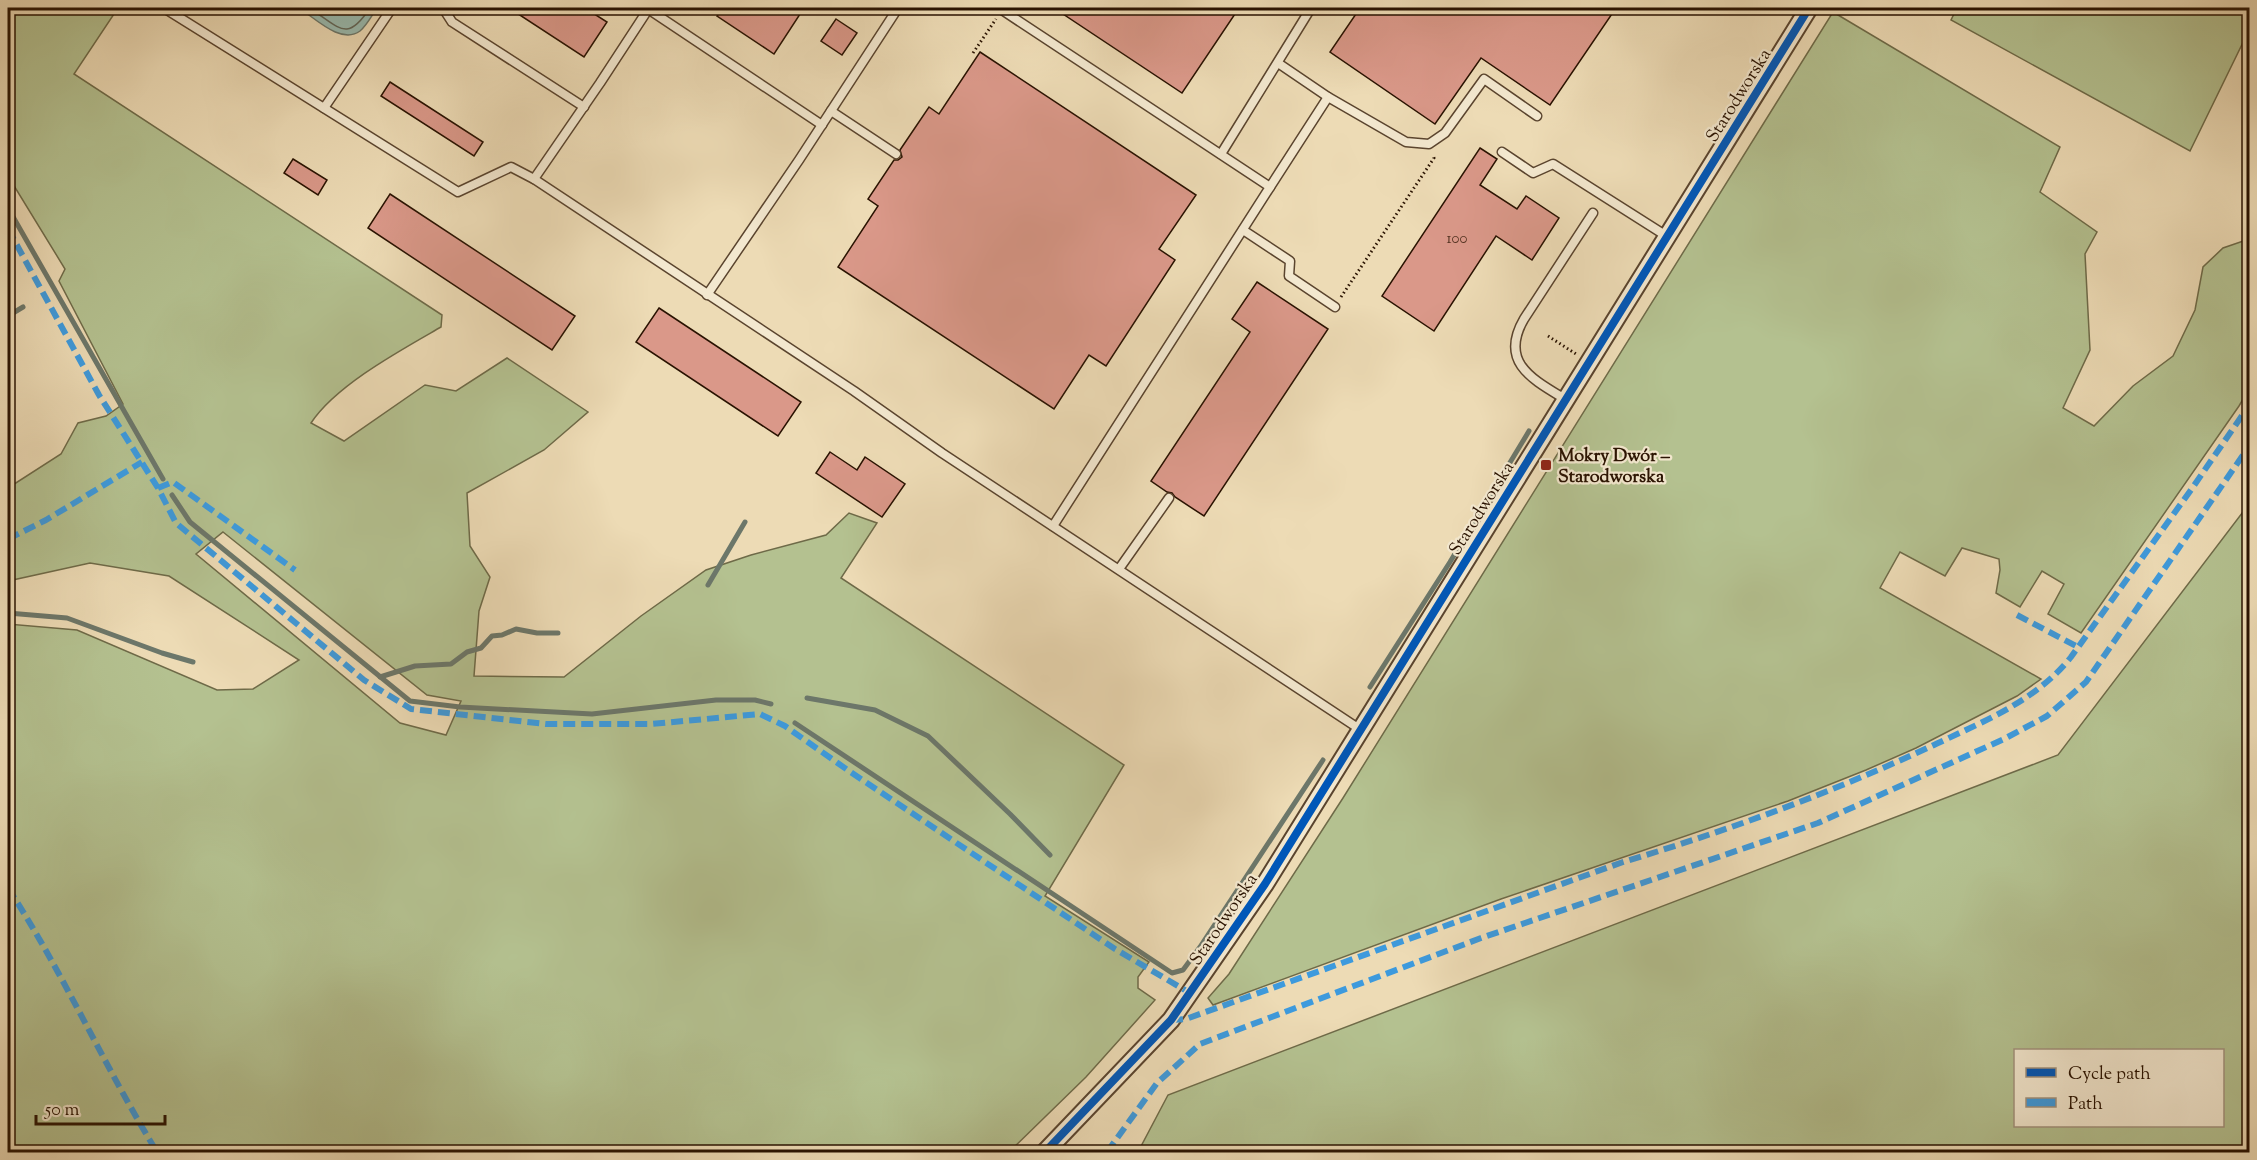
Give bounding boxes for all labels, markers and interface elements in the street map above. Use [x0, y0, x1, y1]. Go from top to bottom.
street label: Starodworska [1701, 44, 1779, 148]
house number: 100 [1447, 229, 1467, 250]
place label: Mokry Dwór – Starodworska [1558, 444, 1671, 491]
street label: Starodworska [1444, 457, 1522, 561]
marker: Mokry Dwór – Starodworska [1539, 458, 1553, 472]
street label: Starodworska [1184, 869, 1265, 971]
legend [2014, 1049, 2224, 1127]
text: Cycle path [2068, 1062, 2151, 1088]
scale bar [36, 1088, 165, 1126]
text: Path [2068, 1092, 2103, 1118]
text: 50 m [44, 1098, 80, 1124]

